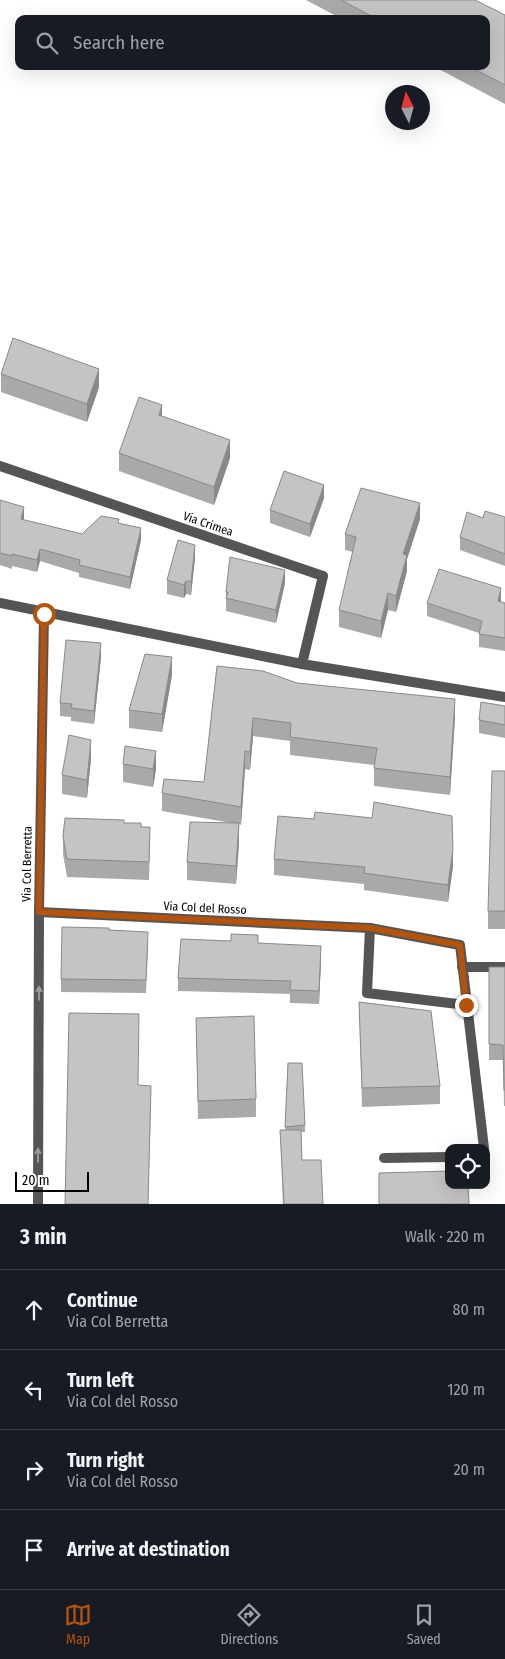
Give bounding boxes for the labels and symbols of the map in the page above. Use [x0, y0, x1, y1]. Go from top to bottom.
north arrow [385, 85, 430, 130]
street label: Via Crimea [181, 509, 235, 539]
route start [33, 603, 56, 626]
street label: Via Col Berretta [19, 826, 35, 902]
street label: Via Col del Rosso [163, 899, 247, 917]
one-way arrow [35, 985, 43, 1001]
route end [455, 994, 478, 1017]
one-way arrow [34, 1147, 42, 1163]
scale bar [15, 1169, 89, 1192]

